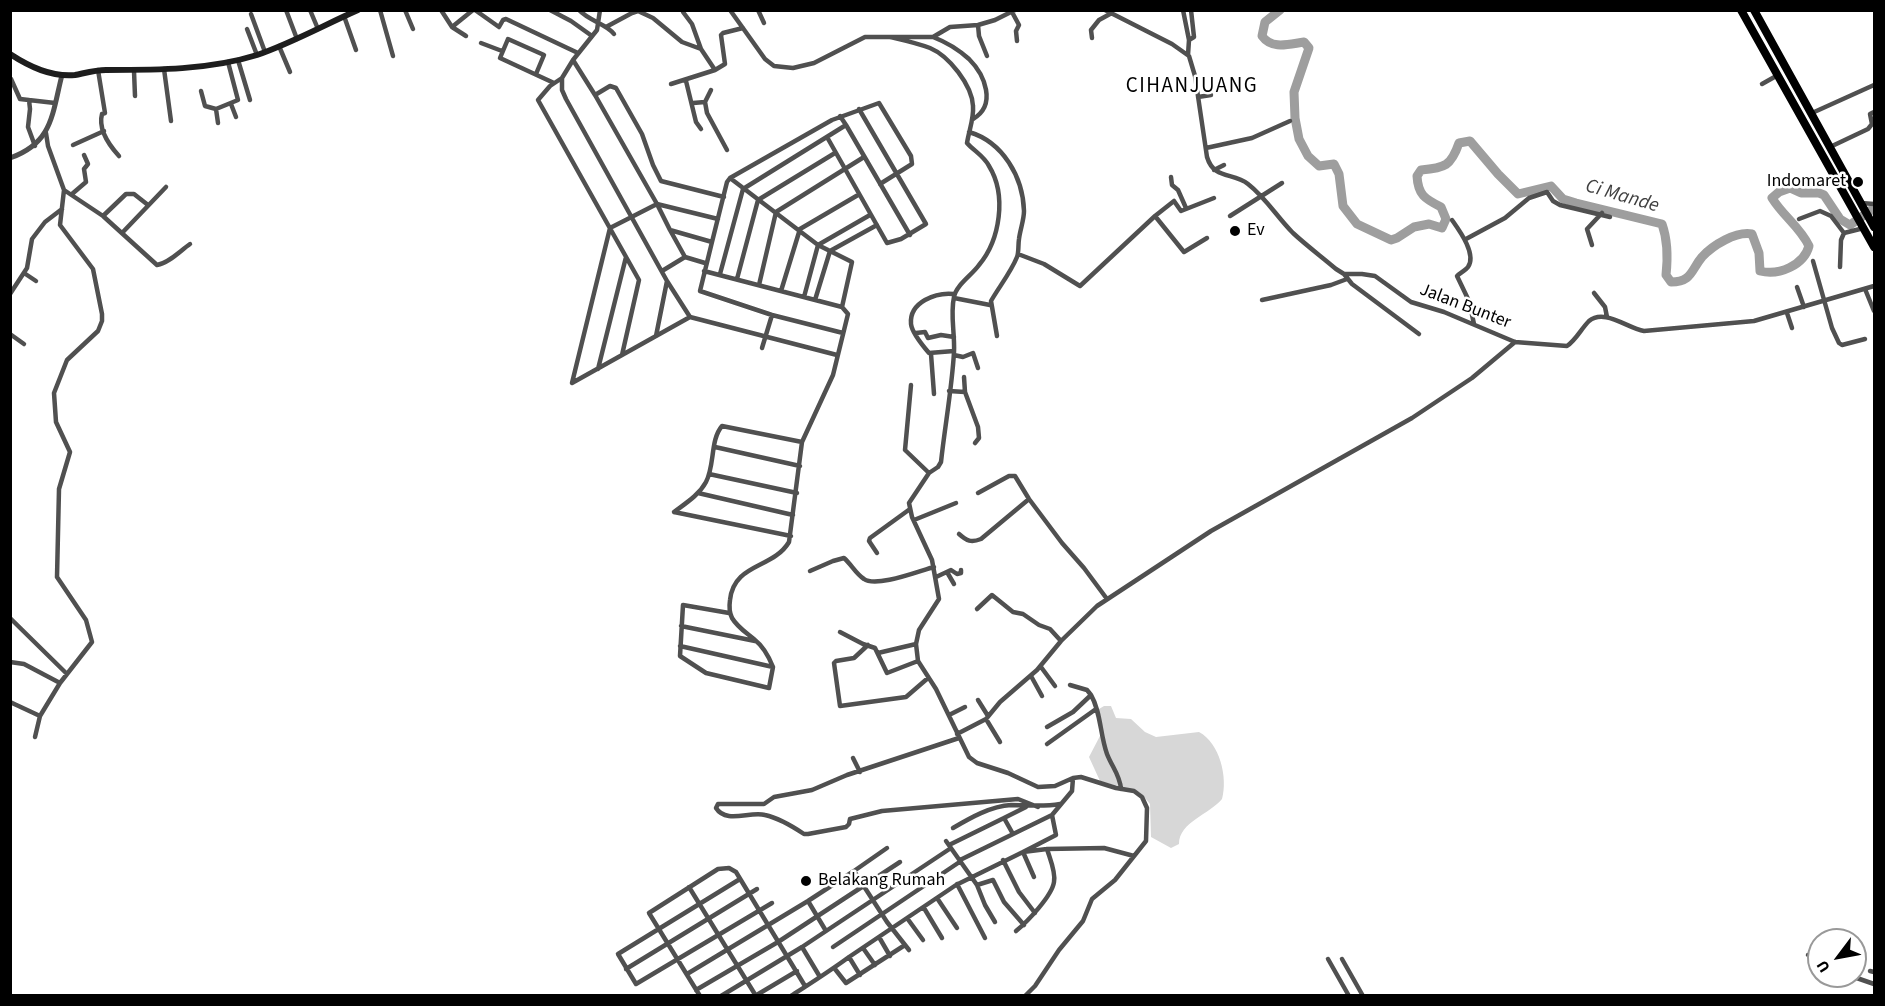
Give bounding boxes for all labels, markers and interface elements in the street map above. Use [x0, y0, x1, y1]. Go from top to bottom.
district label: CIHANJUANG [1126, 74, 1258, 100]
place label: Indomaret [1767, 171, 1846, 193]
water label: Ci Mande [1582, 175, 1662, 219]
marker: Indomaret [1851, 175, 1865, 189]
place label: Ev [1247, 220, 1265, 242]
marker: Ev [1228, 224, 1242, 238]
street label: Jalan Bunter [1416, 280, 1514, 334]
place label: Belakang Rumah [818, 870, 945, 892]
marker: Belakang Rumah [799, 874, 813, 888]
north arrow [1807, 928, 1867, 988]
text: U [1811, 956, 1836, 977]

